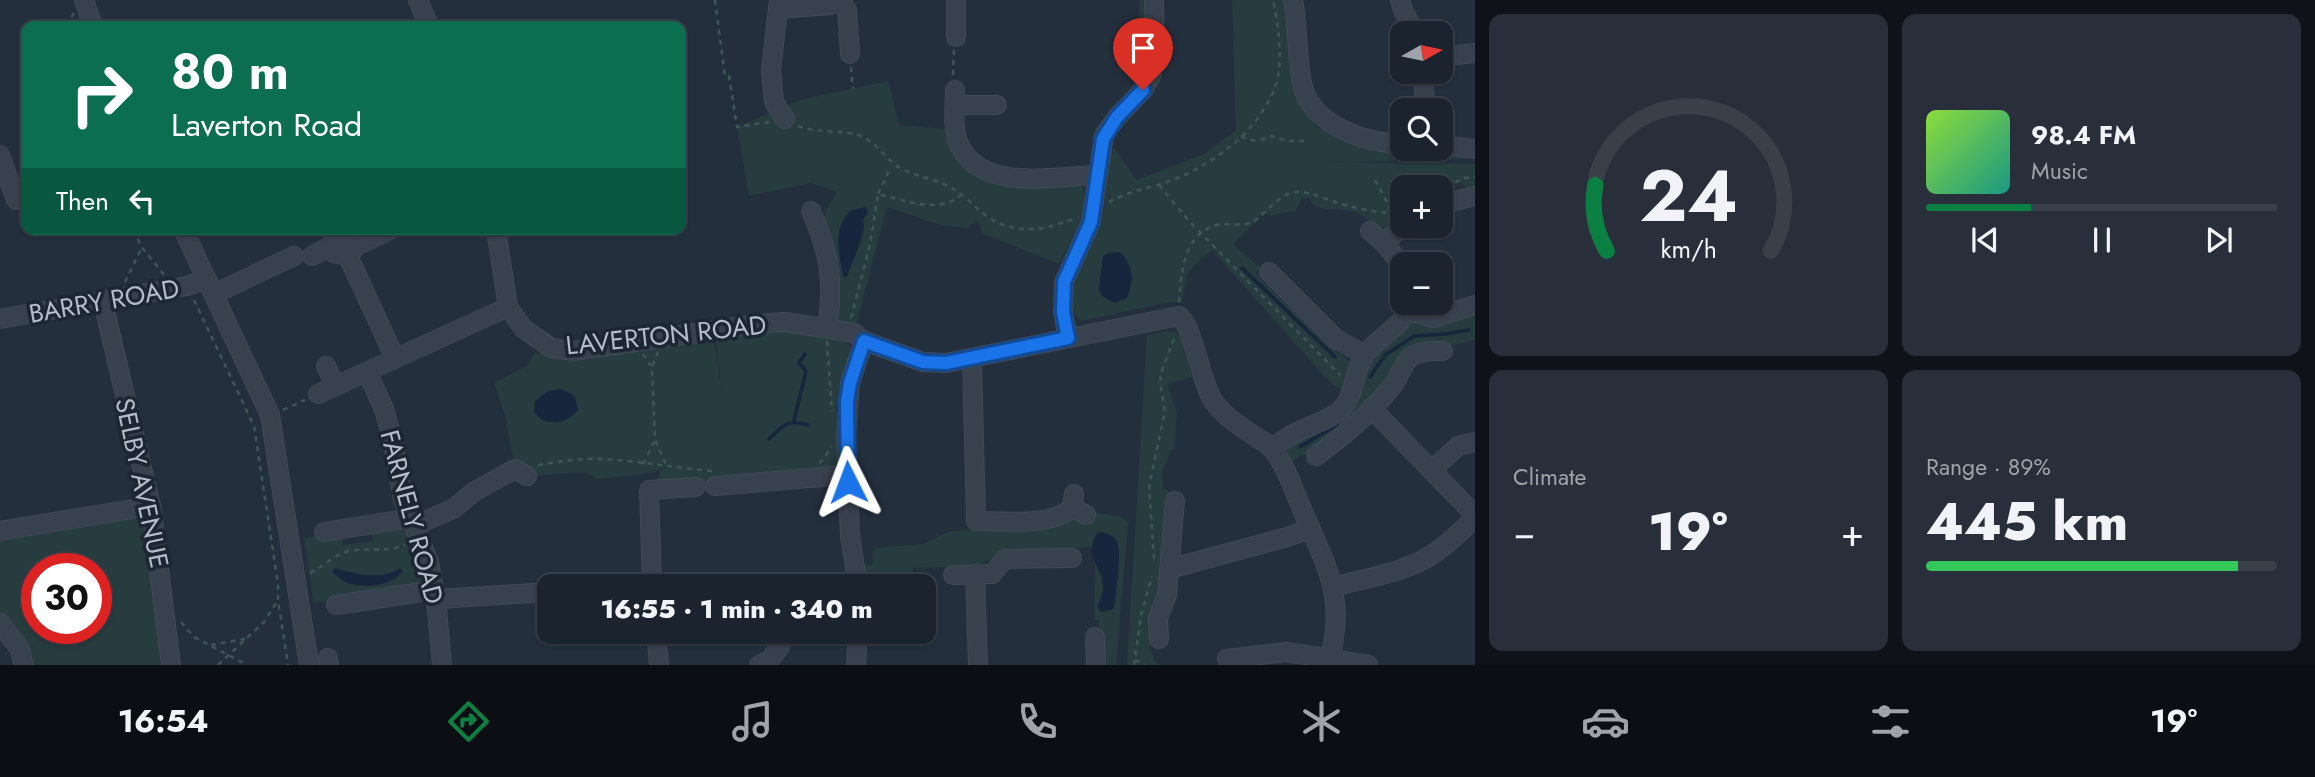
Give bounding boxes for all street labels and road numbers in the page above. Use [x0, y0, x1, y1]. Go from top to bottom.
street label: BARRY ROAD [26, 269, 182, 333]
street label: LAVERTON ROAD [564, 306, 768, 364]
street label: SELBY AVENUE [105, 394, 179, 572]
street label: FARNELY ROAD [371, 426, 453, 608]

